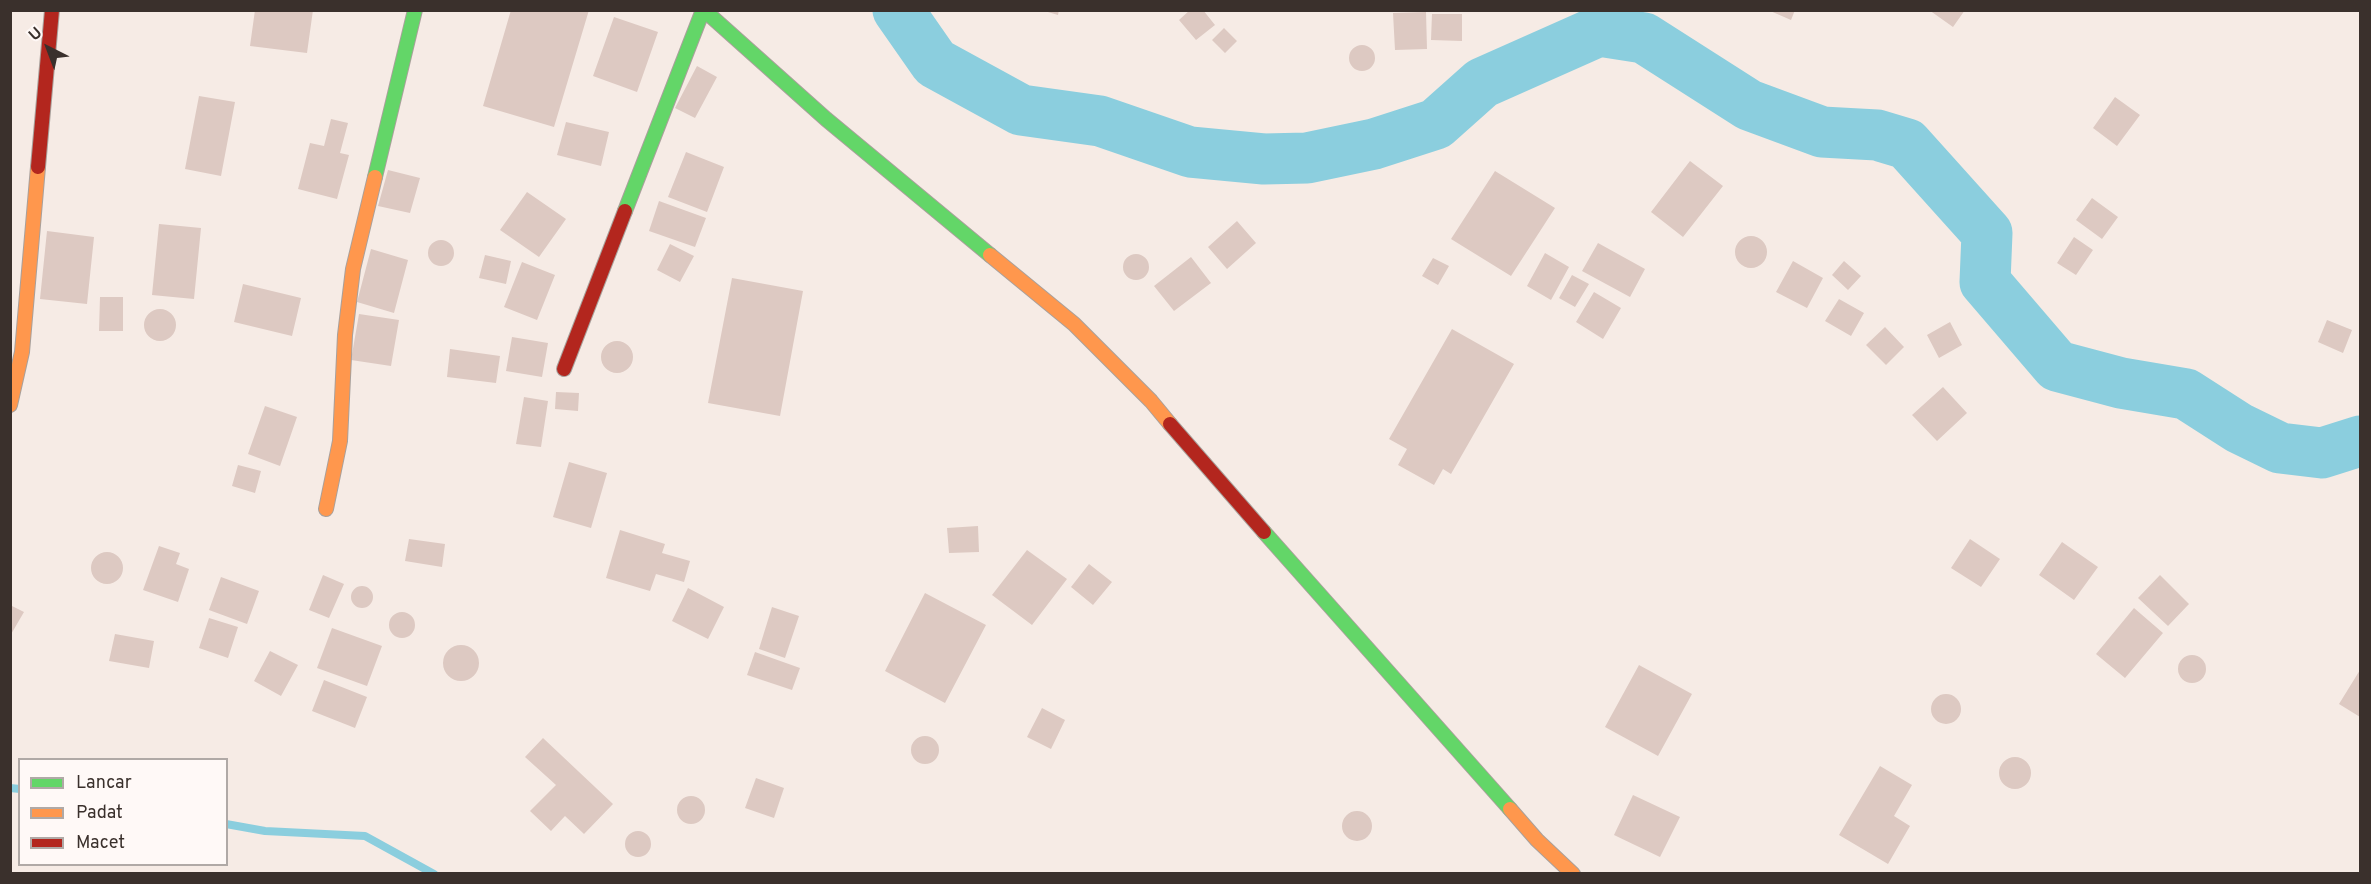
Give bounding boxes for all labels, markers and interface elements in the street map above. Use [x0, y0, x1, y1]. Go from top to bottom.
north arrow [18, 18, 78, 78]
text: U [25, 23, 47, 46]
legend [18, 758, 228, 866]
text: Lancar [76, 772, 132, 795]
text: Padat [76, 802, 123, 825]
text: Macet [76, 832, 125, 855]

